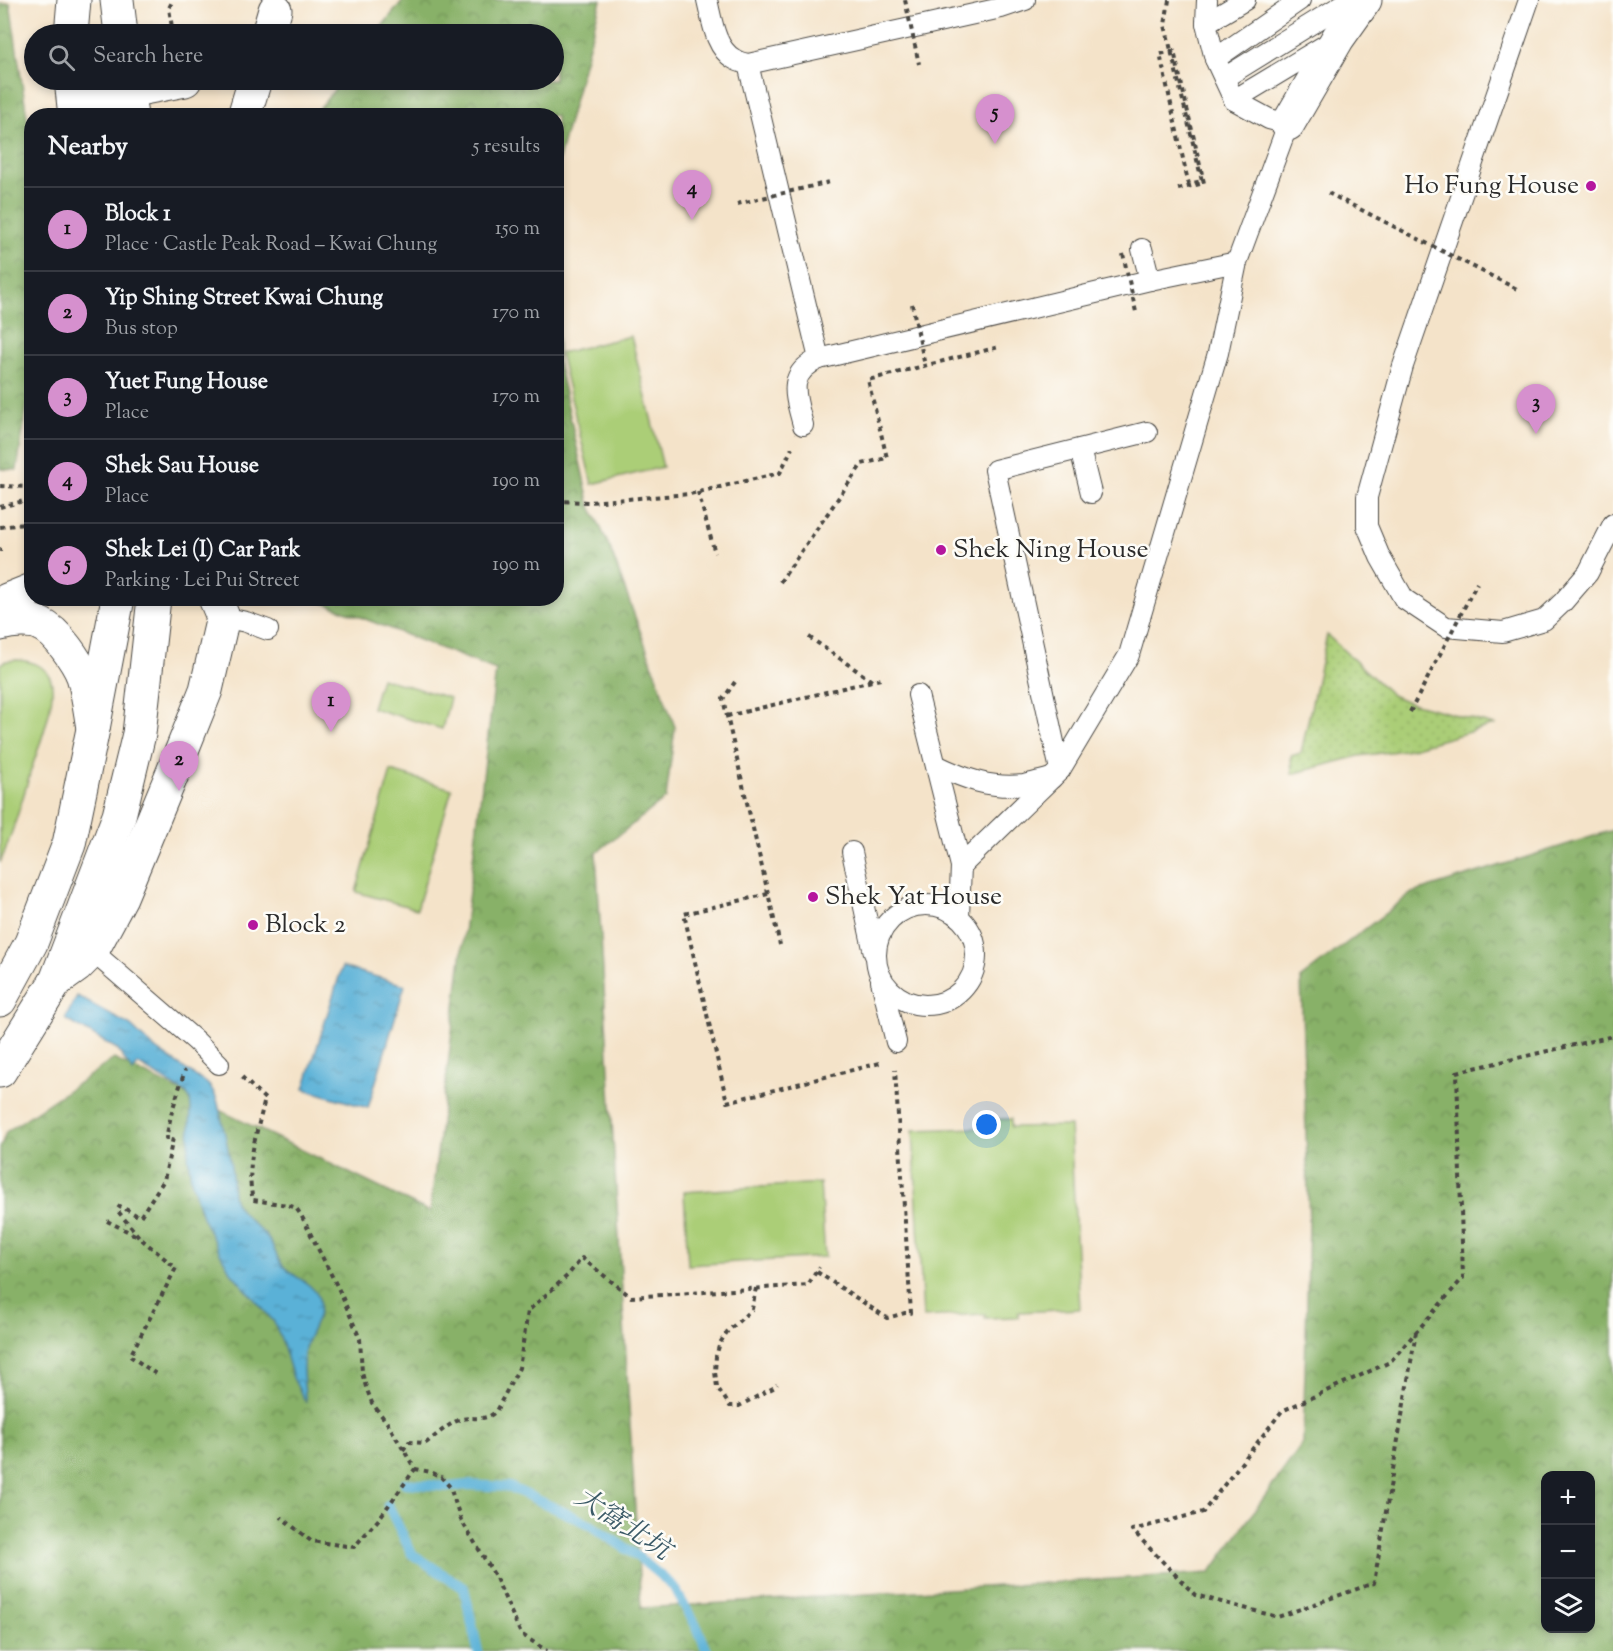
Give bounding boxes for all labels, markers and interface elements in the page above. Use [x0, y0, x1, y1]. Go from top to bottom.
search box [24, 24, 564, 90]
icon: search [45, 41, 78, 74]
text: Search here [93, 41, 203, 73]
pin: 5 [976, 94, 1014, 144]
text: Nearby [48, 129, 128, 166]
text: 5 results [473, 133, 540, 162]
place label: Ho Fung House [1404, 168, 1579, 205]
pin: 4 [672, 170, 712, 220]
marker: Ho Fung House [1584, 179, 1598, 193]
text: Block 1 [105, 199, 171, 231]
text: 1 [64, 215, 71, 244]
text: 150 m [495, 215, 540, 244]
text: Place · Castle Peak Road – Kwai Chung [105, 231, 437, 260]
text: Yip Shing Street Kwai Chung [105, 283, 383, 315]
text: 2 [63, 299, 72, 328]
text: 170 m [492, 299, 540, 328]
text: Bus stop [105, 315, 178, 344]
text: Yuet Fung House [105, 367, 268, 399]
text: 3 [63, 383, 72, 412]
text: 170 m [492, 383, 540, 412]
pin: 3 [1516, 384, 1556, 434]
text: Place [105, 399, 149, 428]
text: Shek Sau House [105, 451, 259, 483]
text: 4 [62, 467, 73, 496]
text: 190 m [492, 467, 540, 496]
text: Place [105, 483, 149, 512]
place label: Shek Ning House [953, 532, 1149, 569]
text: Shek Lei (I) Car Park [105, 535, 301, 567]
marker: Shek Ning House [934, 543, 948, 557]
text: 5 [64, 551, 71, 580]
text: 190 m [492, 551, 540, 580]
text: Parking · Lei Pui Street [105, 567, 299, 596]
pin: 1 [312, 682, 350, 732]
pin: 2 [160, 742, 198, 791]
place label: Shek Yat House [825, 879, 1002, 916]
marker: Shek Yat House [806, 890, 820, 904]
place label: Block 2 [265, 907, 346, 944]
marker: Block 2 [246, 918, 260, 932]
your location [972, 1110, 1001, 1139]
map controls [1541, 1471, 1595, 1633]
button: + [1541, 1471, 1595, 1525]
water label: 大窩北坑 [566, 1479, 681, 1573]
button: − [1541, 1525, 1595, 1579]
button: layers [1541, 1579, 1595, 1633]

